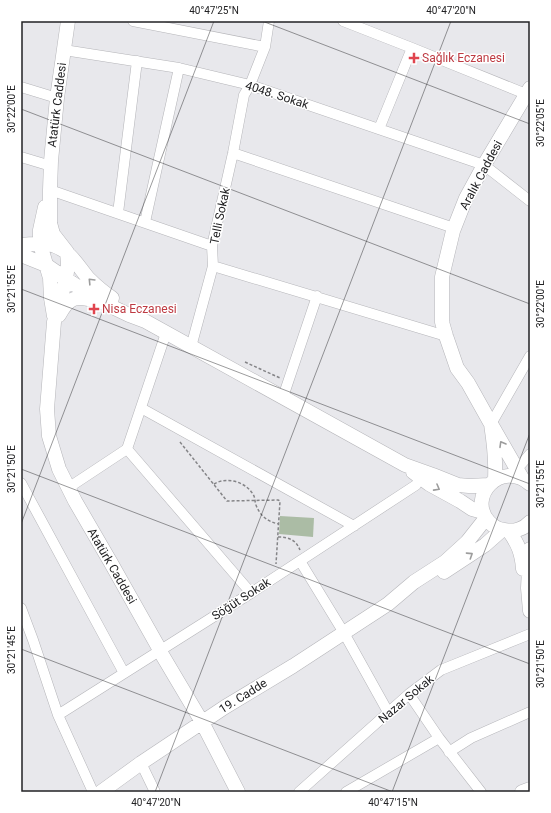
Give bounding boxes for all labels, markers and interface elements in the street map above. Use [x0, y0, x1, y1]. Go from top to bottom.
text: 40°47'25"N [189, 5, 239, 16]
text: 40°47'20"N [426, 5, 476, 16]
place label: Sağlık Eczanesi [422, 51, 505, 65]
marker: Sağlık Eczanesi [409, 53, 419, 63]
street label: Atatürk Caddesi [45, 62, 69, 148]
street label: 4048. Sokak [244, 78, 311, 112]
text: 30°22'00"E [6, 85, 17, 133]
text: 30°22'05"E [535, 99, 546, 147]
street label: Aralık Caddesi [457, 138, 505, 212]
street label: Telli Sokak [207, 186, 233, 246]
text: 30°21'55"E [6, 265, 17, 313]
one-way arrow [89, 278, 96, 286]
text: 30°22'00"E [535, 280, 546, 328]
place label: Nisa Eczanesi [102, 302, 177, 316]
marker: Nisa Eczanesi [89, 304, 99, 314]
one-way arrow [500, 441, 507, 448]
text: 30°21'50"E [6, 445, 17, 493]
text: 30°21'55"E [535, 460, 546, 508]
one-way arrow [433, 484, 440, 491]
street label: Atatürk Caddesi [85, 526, 139, 606]
one-way arrow [465, 553, 472, 560]
street label: Söğüt Sokak [209, 574, 274, 623]
text: 30°21'45"E [6, 626, 17, 674]
text: 30°21'50"E [535, 640, 546, 688]
street label: Nazar Sokak [376, 671, 437, 726]
street label: 19. Cadde [216, 676, 270, 716]
text: 40°47'20"N [131, 797, 181, 808]
text: 40°47'15"N [368, 797, 418, 808]

